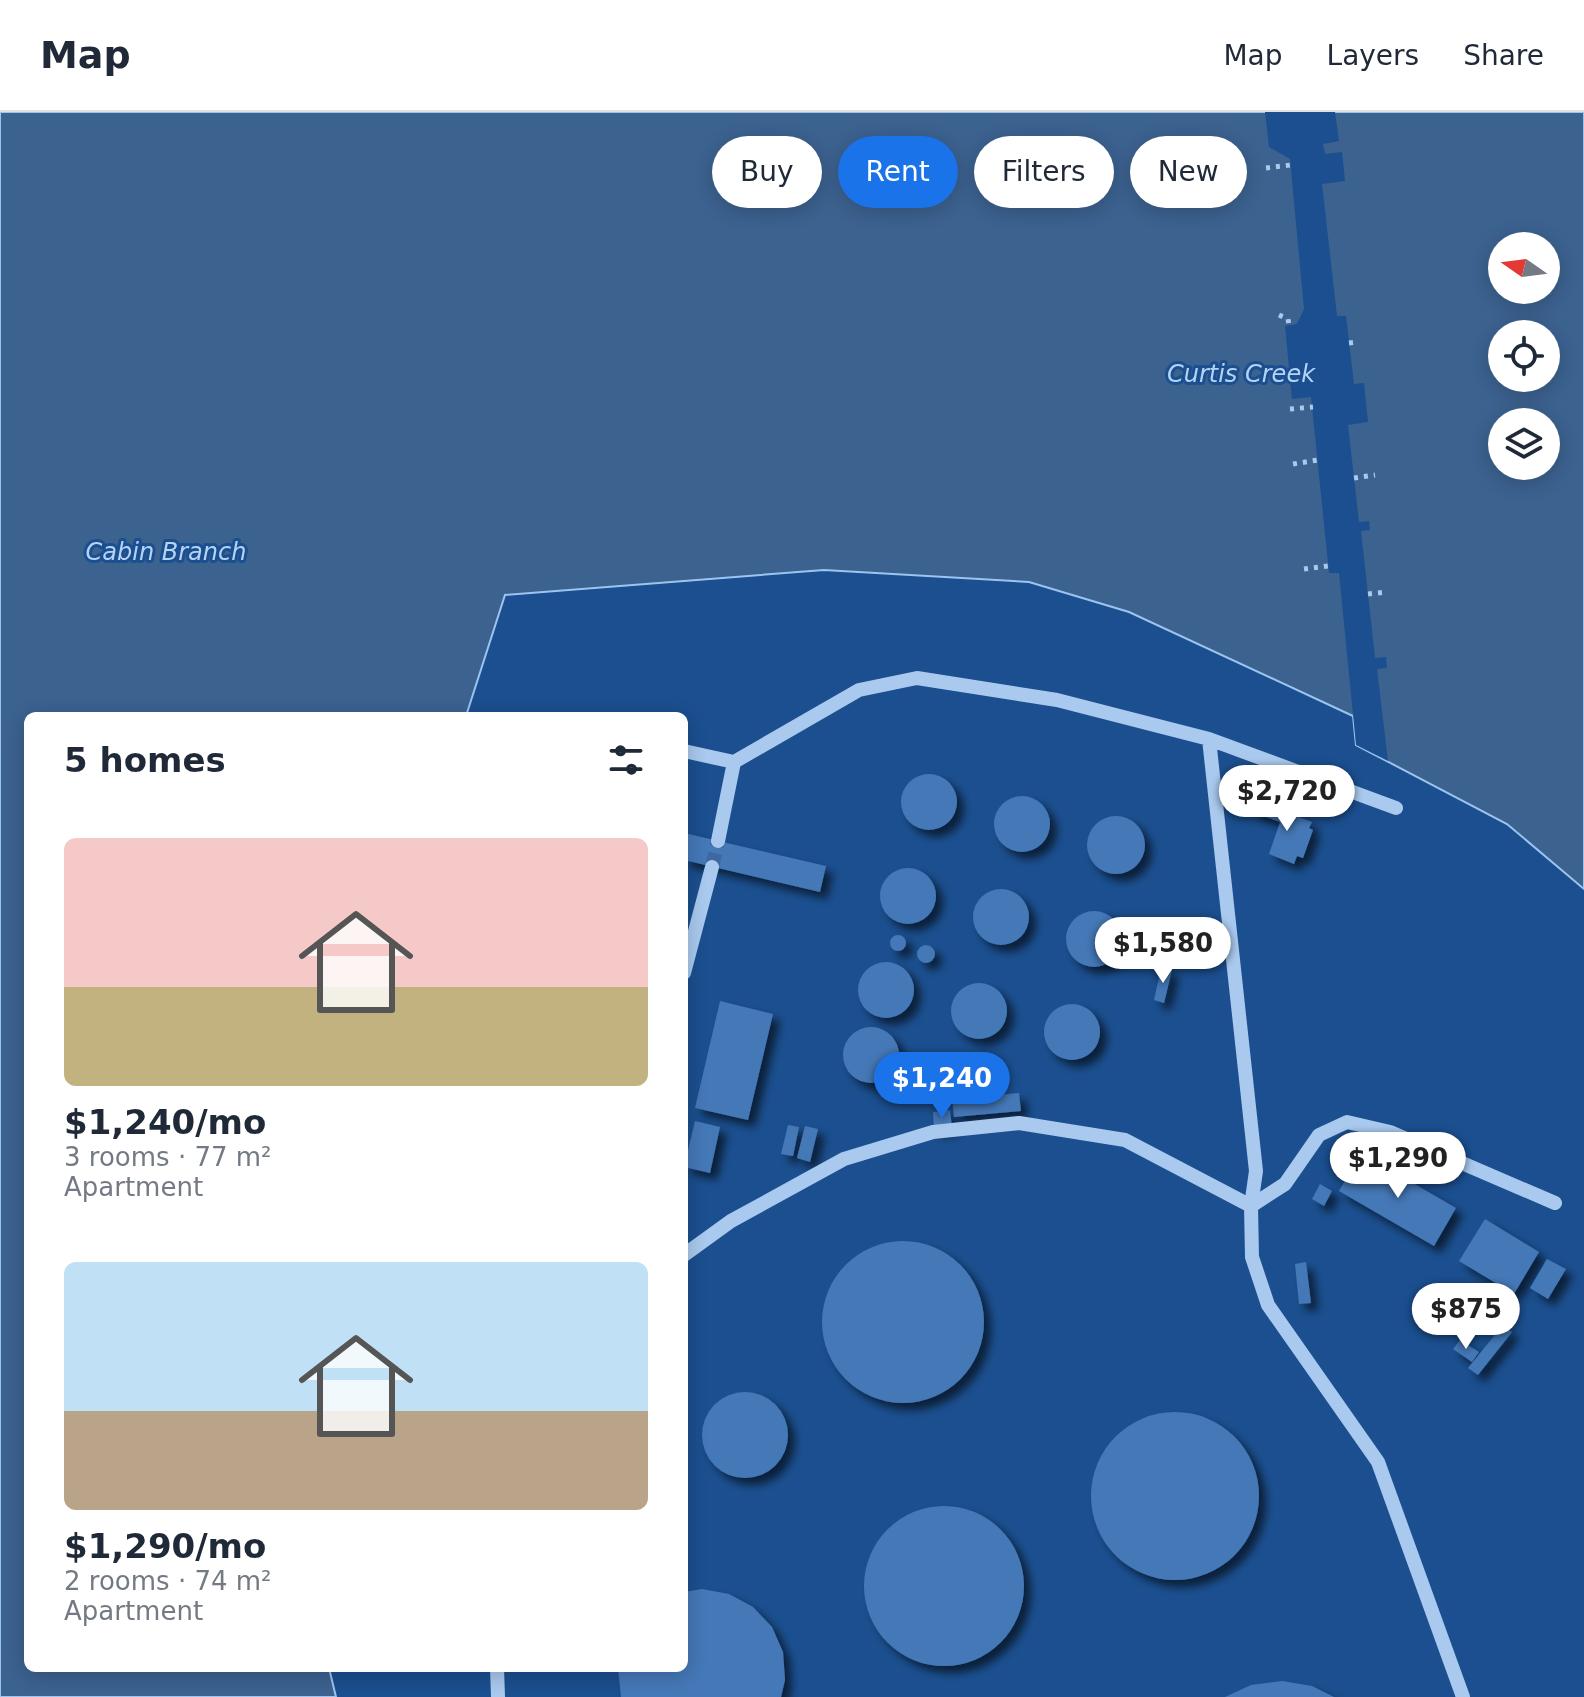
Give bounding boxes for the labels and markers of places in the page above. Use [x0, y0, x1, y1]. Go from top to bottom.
pin: $2,720 [1222, 765, 1352, 833]
pin: $1,580 [1098, 917, 1228, 985]
pin: $1,240 [877, 1052, 1007, 1120]
pin: $1,290 [1333, 1132, 1463, 1200]
pin: $875 [1419, 1283, 1513, 1351]

